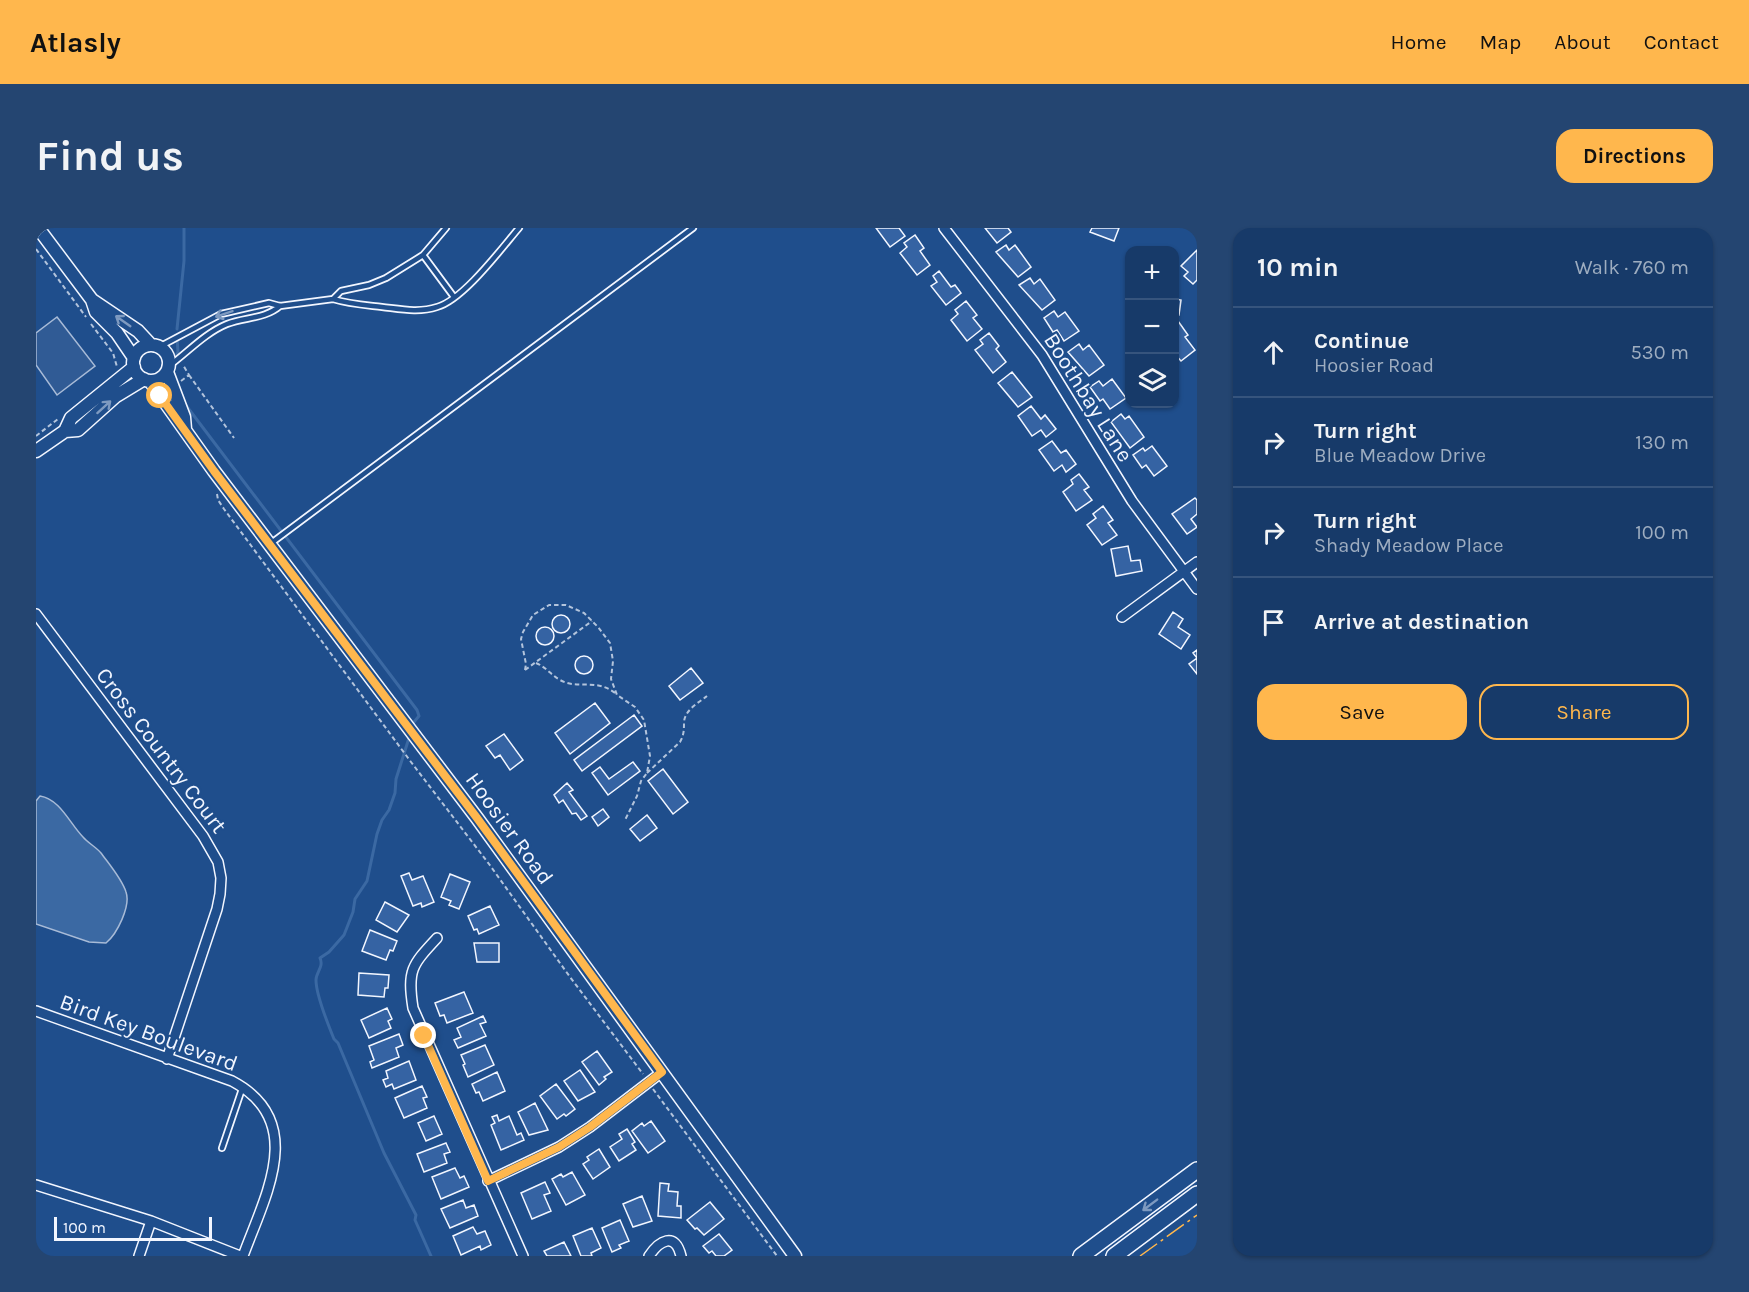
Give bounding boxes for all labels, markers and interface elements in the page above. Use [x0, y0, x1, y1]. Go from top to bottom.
text: Atlasly [30, 26, 121, 59]
text: Home [1391, 30, 1447, 54]
text: Map [1480, 30, 1521, 54]
text: About [1554, 30, 1611, 54]
text: Contact [1644, 30, 1719, 54]
button: Directions [1556, 129, 1713, 183]
text: Find us [36, 131, 184, 181]
map controls [1125, 246, 1179, 408]
button: + [1125, 246, 1179, 300]
text: 10 min [1257, 252, 1339, 283]
text: Walk · 760 m [1575, 256, 1689, 279]
button: − [1125, 300, 1179, 354]
one-way arrow [215, 310, 234, 321]
one-way arrow [115, 315, 131, 327]
street label: Boothbay Lane [1038, 328, 1138, 467]
text: Continue [1314, 328, 1409, 354]
icon: ahead [1257, 336, 1290, 369]
text: 530 m [1631, 341, 1689, 364]
button: layers [1125, 354, 1179, 408]
text: Hoosier Road [1314, 354, 1434, 377]
route start [146, 382, 172, 408]
one-way arrow [96, 400, 111, 414]
text: Turn right [1314, 418, 1417, 444]
icon: right [1257, 426, 1290, 459]
text: 130 m [1635, 431, 1689, 454]
text: Blue Meadow Drive [1314, 444, 1486, 467]
text: Turn right [1314, 508, 1417, 534]
icon: right [1257, 516, 1290, 549]
text: 100 m [1635, 521, 1689, 544]
text: Shady Meadow Place [1314, 534, 1504, 557]
icon: arrive [1257, 606, 1290, 639]
text: Arrive at destination [1314, 609, 1529, 635]
street label: Cross Country Court [90, 663, 232, 839]
button: Save [1257, 684, 1467, 740]
button: Share [1479, 684, 1689, 740]
street label: Hoosier Road [460, 768, 559, 890]
street label: Bird Key Boulevard [56, 989, 241, 1077]
route end [410, 1022, 436, 1048]
one-way arrow [1143, 1198, 1159, 1211]
scale bar [54, 1214, 212, 1242]
text: 100 m [63, 1218, 106, 1237]

